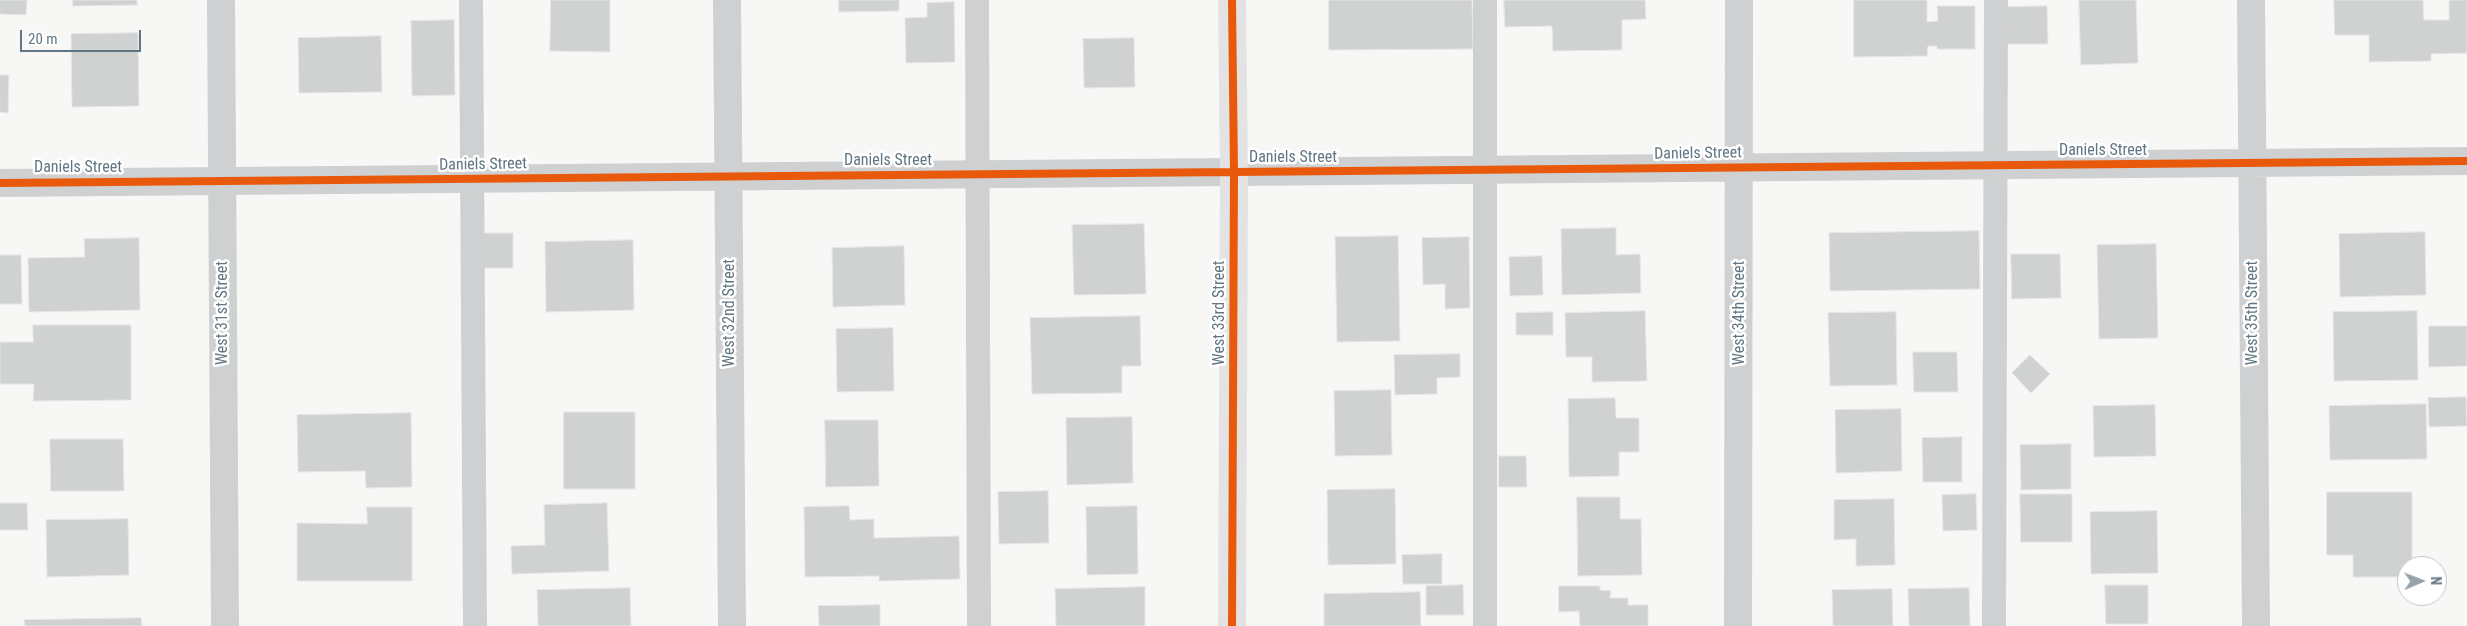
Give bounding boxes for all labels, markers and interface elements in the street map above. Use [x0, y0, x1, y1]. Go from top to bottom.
scale bar [22, 20, 144, 52]
text: 20 m [28, 30, 58, 48]
street label: Daniels Street [2059, 141, 2147, 161]
street label: Daniels Street [1654, 144, 1742, 164]
street label: Daniels Street [1249, 148, 1337, 168]
street label: Daniels Street [844, 151, 932, 171]
street label: Daniels Street [439, 155, 527, 175]
street label: Daniels Street [34, 158, 122, 178]
street label: West 32nd Street [720, 259, 740, 367]
street label: West 31st Street [213, 261, 233, 365]
street label: West 33rd Street [1210, 261, 1230, 365]
street label: West 34th Street [1730, 261, 1750, 365]
street label: West 35th Street [2243, 261, 2263, 365]
north arrow [2397, 556, 2447, 606]
text: N [2428, 576, 2444, 585]

